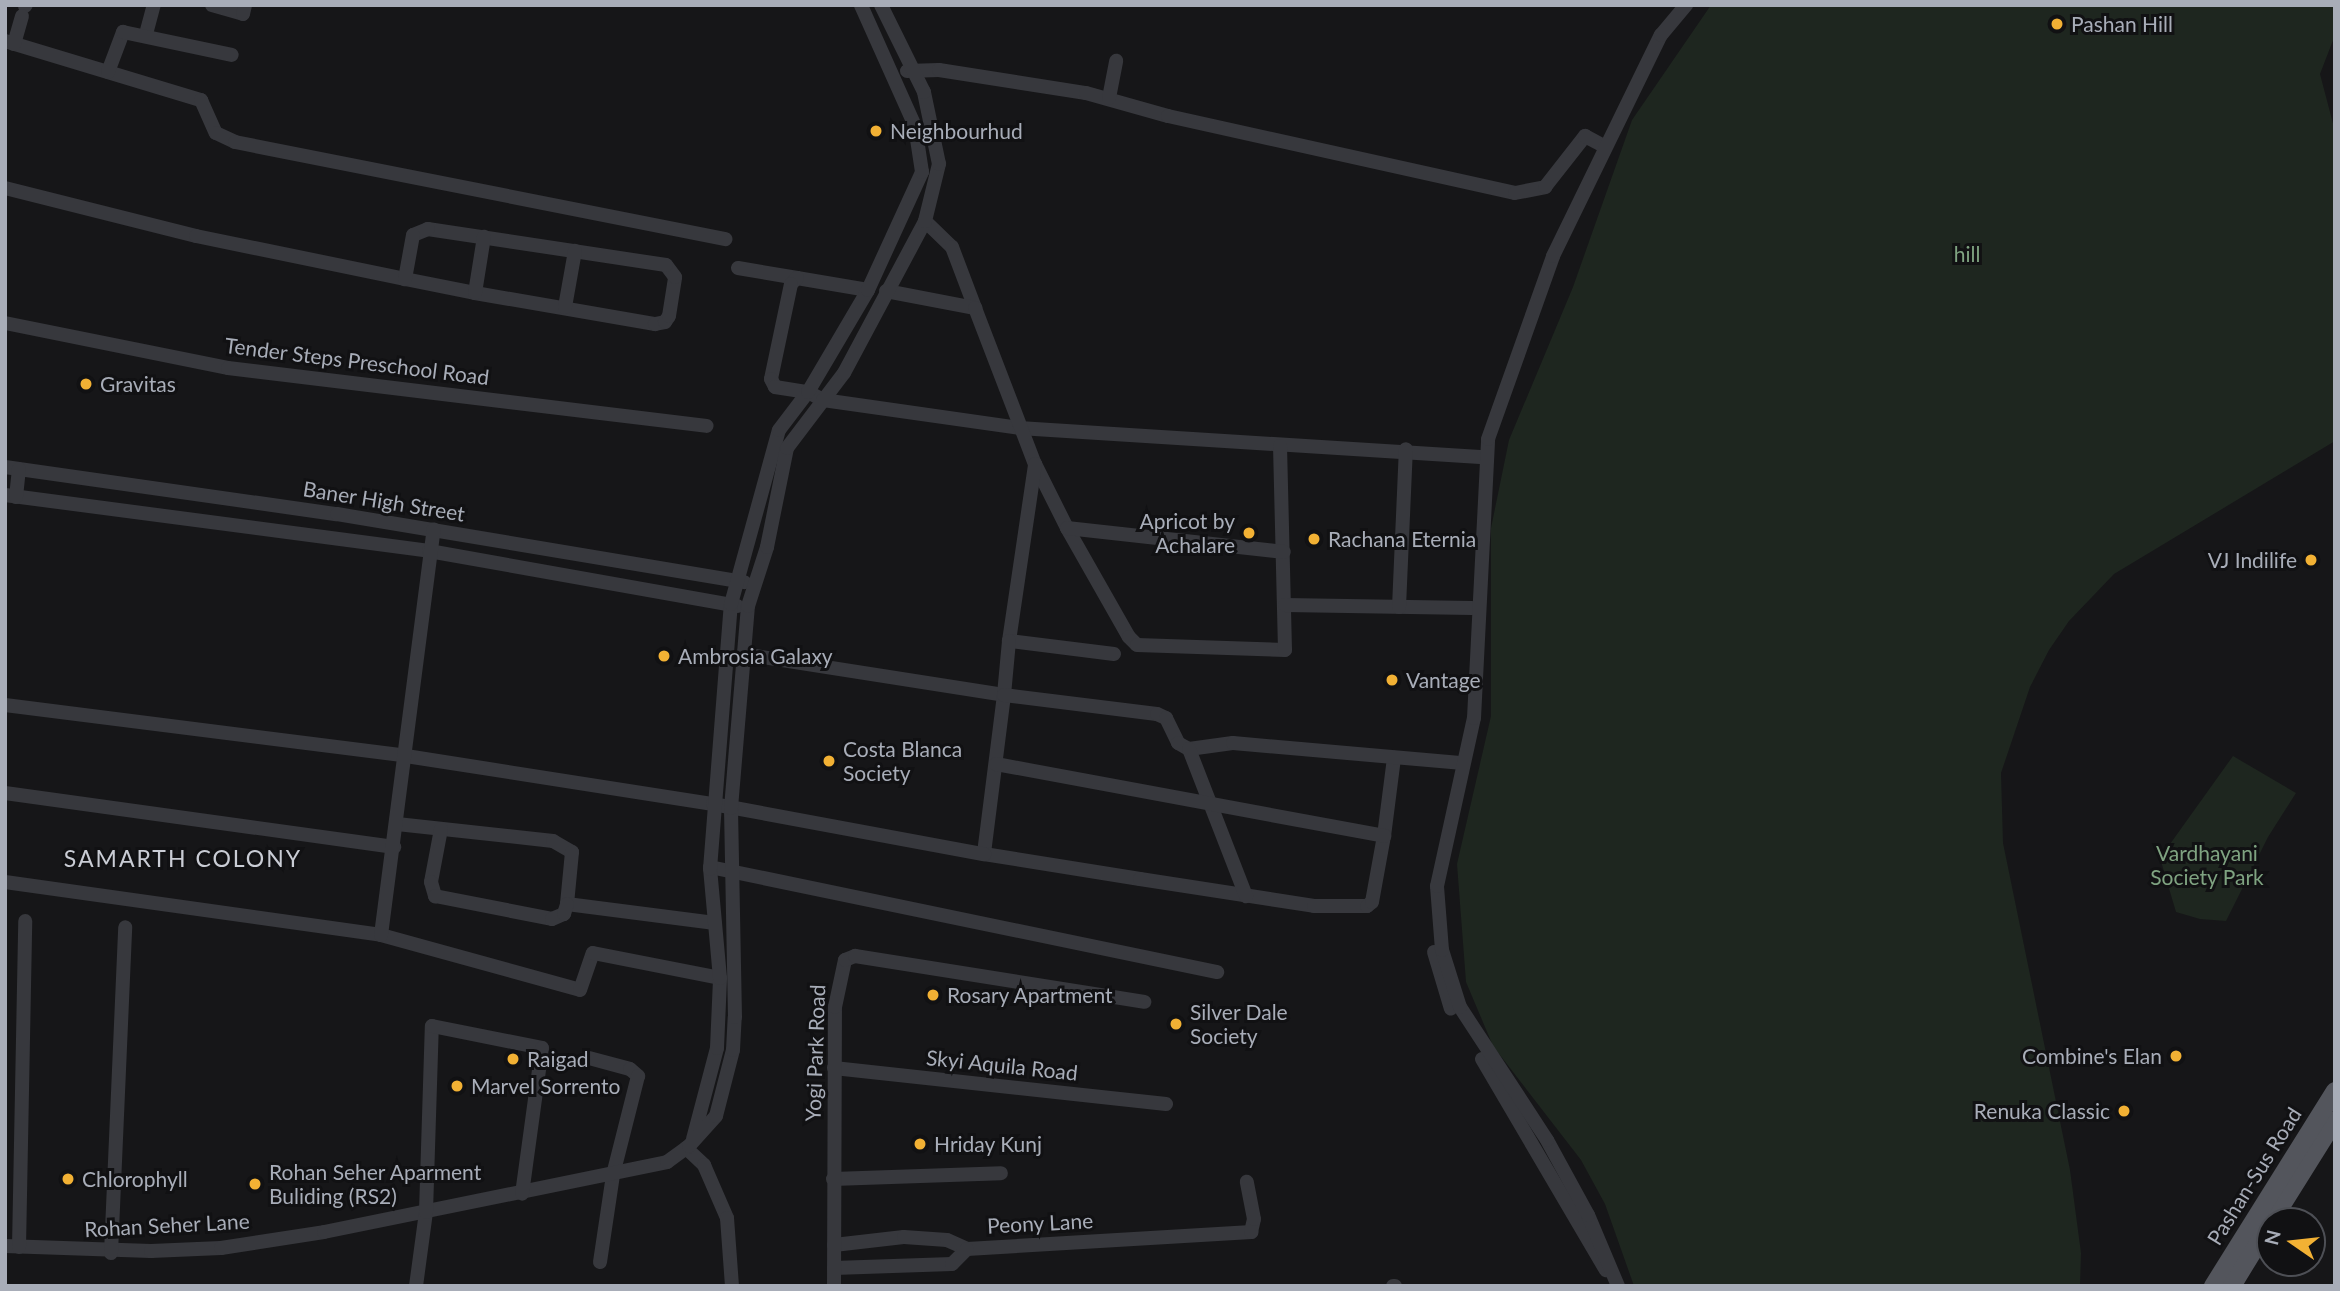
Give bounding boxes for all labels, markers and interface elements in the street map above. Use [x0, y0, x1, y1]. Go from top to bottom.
place label: Pashan Hill [2071, 11, 2173, 37]
marker: Pashan Hill [2049, 16, 2065, 32]
place label: Neighbourhud [890, 118, 1023, 144]
marker: Neighbourhud [868, 123, 884, 139]
park label: hill [1954, 241, 1980, 267]
street label: Tender Steps Preschool Road [223, 332, 491, 390]
place label: Gravitas [100, 371, 176, 397]
marker: Gravitas [78, 376, 94, 392]
street label: Baner High Street [301, 476, 467, 526]
place label: Apricot by Achalare [1140, 508, 1235, 558]
marker: Apricot by Achalare [1241, 525, 1257, 541]
place label: Rachana Eternia [1328, 526, 1476, 552]
marker: Rachana Eternia [1306, 531, 1322, 547]
place label: VJ Indilife [2208, 547, 2297, 573]
marker: VJ Indilife [2303, 552, 2319, 568]
place label: Ambrosia Galaxy [678, 643, 833, 669]
marker: Ambrosia Galaxy [656, 648, 672, 664]
place label: Vantage [1406, 667, 1480, 693]
marker: Vantage [1384, 672, 1400, 688]
place label: Costa Blanca Society [843, 736, 962, 786]
marker: Costa Blanca Society [821, 753, 837, 769]
park label: Vardhayani Society Park [2150, 840, 2264, 890]
district label: SAMARTH COLONY [66, 844, 300, 872]
place label: Rosary Apartment [947, 982, 1114, 1008]
street label: Yogi Park Road [800, 984, 830, 1122]
marker: Rosary Apartment [925, 987, 941, 1003]
place label: Silver Dale Society [1190, 999, 1288, 1049]
marker: Silver Dale Society [1168, 1016, 1184, 1032]
place label: Combine's Elan [2022, 1043, 2162, 1069]
street label: Skyi Aquila Road [925, 1044, 1079, 1086]
place label: Raigad [527, 1046, 589, 1072]
marker: Combine's Elan [2168, 1048, 2184, 1064]
marker: Raigad [505, 1051, 521, 1067]
place label: Marvel Sorrento [471, 1073, 620, 1099]
marker: Marvel Sorrento [449, 1078, 465, 1094]
place label: Renuka Classic [1974, 1098, 2110, 1124]
marker: Renuka Classic [2116, 1103, 2132, 1119]
street label: Pashan-Sus Road [2202, 1103, 2306, 1249]
place label: Hriday Kunj [934, 1131, 1043, 1157]
marker: Hriday Kunj [912, 1136, 928, 1152]
place label: Rohan Seher Aparment Buliding (RS2) [269, 1159, 482, 1209]
place label: Chlorophyll [82, 1166, 188, 1192]
marker: Chlorophyll [60, 1171, 76, 1187]
marker: Rohan Seher Aparment Buliding (RS2) [247, 1176, 263, 1192]
north arrow [2256, 1207, 2326, 1277]
street label: Rohan Seher Lane [84, 1208, 250, 1242]
street label: Peony Lane [986, 1208, 1094, 1238]
text: N [2259, 1227, 2285, 1247]

